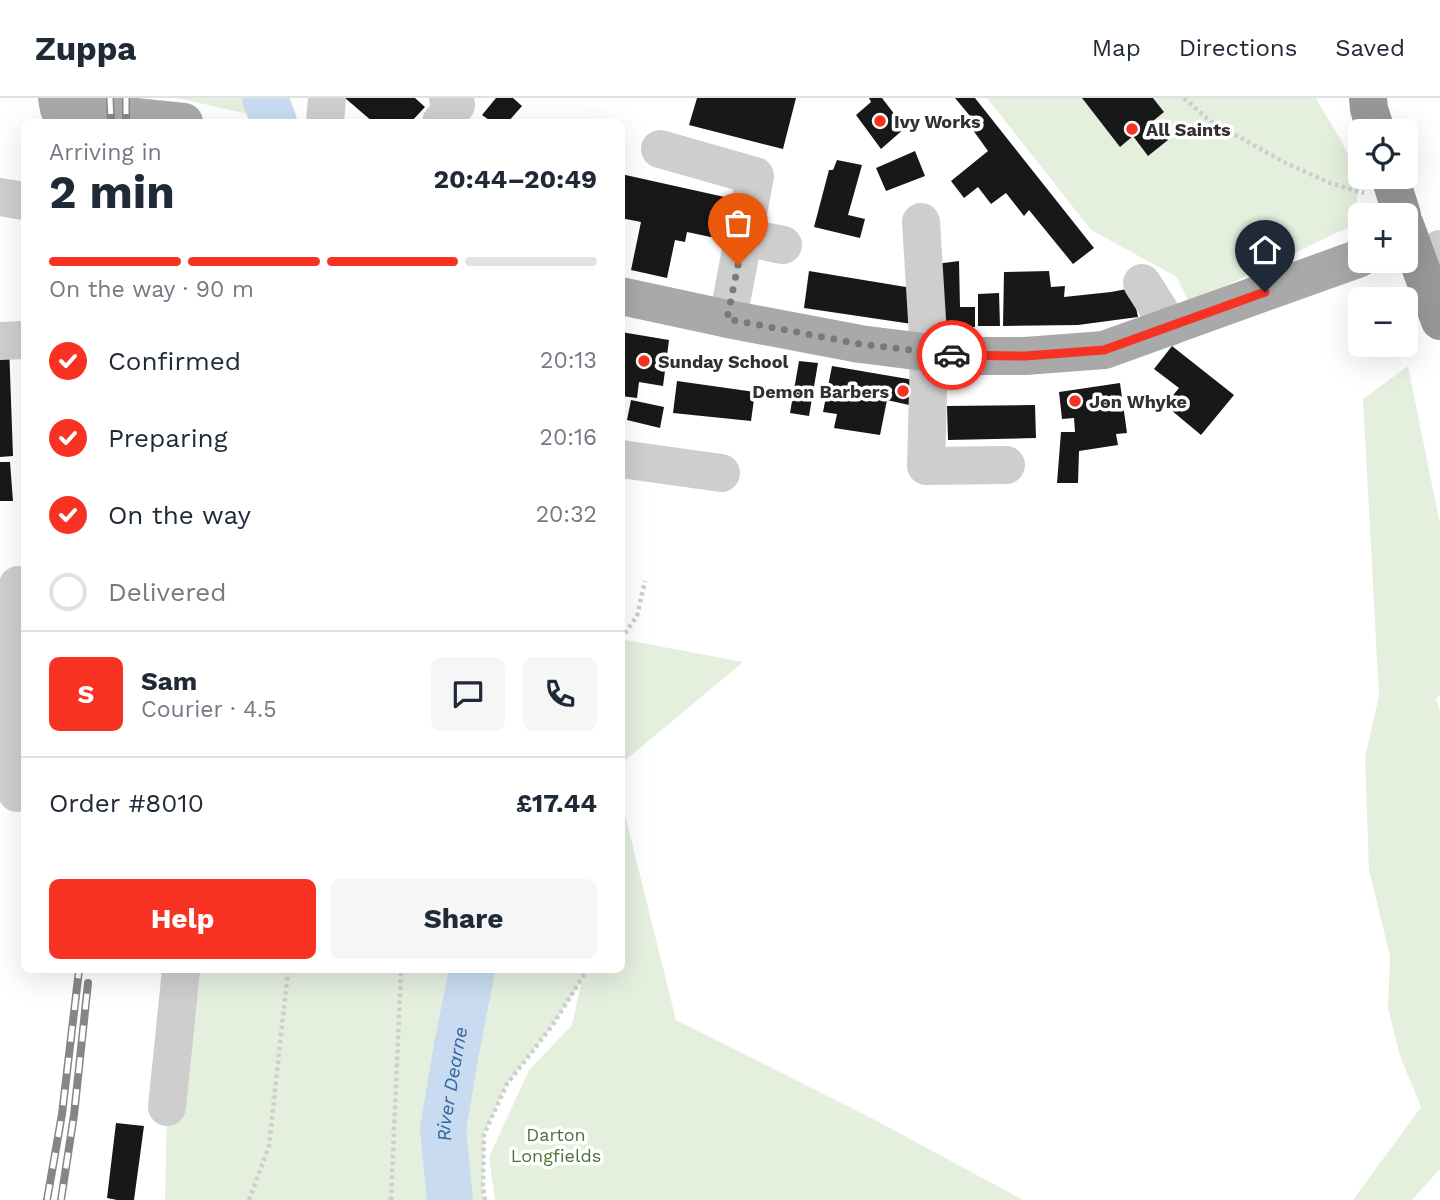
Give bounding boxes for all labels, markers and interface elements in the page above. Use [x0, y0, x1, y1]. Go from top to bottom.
text: Zuppa [35, 29, 136, 68]
text: Map [1092, 34, 1141, 62]
text: Directions [1179, 34, 1297, 62]
text: Saved [1335, 34, 1405, 62]
place label: Ivy Works [894, 111, 981, 132]
marker: Ivy Works [872, 113, 888, 129]
place label: All Saints [1146, 119, 1231, 140]
map controls [1348, 119, 1418, 357]
button: locate [1348, 119, 1418, 189]
marker: All Saints [1124, 121, 1140, 137]
text: Arriving in [49, 139, 162, 166]
text: 20:44–20:49 [434, 164, 597, 194]
text: 2 min [49, 165, 175, 219]
pin [708, 193, 768, 265]
button: + [1348, 203, 1418, 273]
icon: bag [719, 204, 757, 242]
pin [1235, 220, 1295, 292]
icon: home [1246, 231, 1284, 269]
text: On the way · 90 m [49, 276, 254, 303]
button: − [1348, 287, 1418, 357]
courier [917, 320, 987, 390]
icon: car [933, 336, 971, 374]
icon: check [49, 342, 87, 380]
text: Confirmed [108, 346, 241, 376]
text: 20:13 [540, 347, 597, 374]
place label: Sunday School [658, 351, 788, 372]
marker: Sunday School [636, 353, 652, 369]
place label: Demon Barbers [752, 381, 889, 402]
marker: Demon Barbers [895, 383, 911, 399]
place label: Jon Whyke [1089, 391, 1187, 412]
marker: Jon Whyke [1067, 393, 1083, 409]
icon: check [49, 419, 87, 457]
text: Preparing [108, 423, 228, 453]
text: 20:16 [540, 424, 597, 451]
icon: check [49, 496, 87, 534]
text: On the way [108, 500, 251, 530]
text: 20:32 [536, 501, 597, 528]
text: Delivered [108, 577, 227, 607]
button: chat [431, 657, 505, 731]
button: phone [523, 657, 597, 731]
text: Sam [141, 666, 197, 696]
text: S [78, 679, 94, 709]
text: Courier · 4.5 [141, 696, 277, 723]
text: Order #8010 [49, 788, 204, 818]
text: £17.44 [516, 788, 597, 818]
button: Help [49, 879, 316, 959]
button: Share [330, 879, 597, 959]
water label: River Dearne [432, 1024, 472, 1143]
park label: Darton Longfields [511, 1124, 601, 1166]

